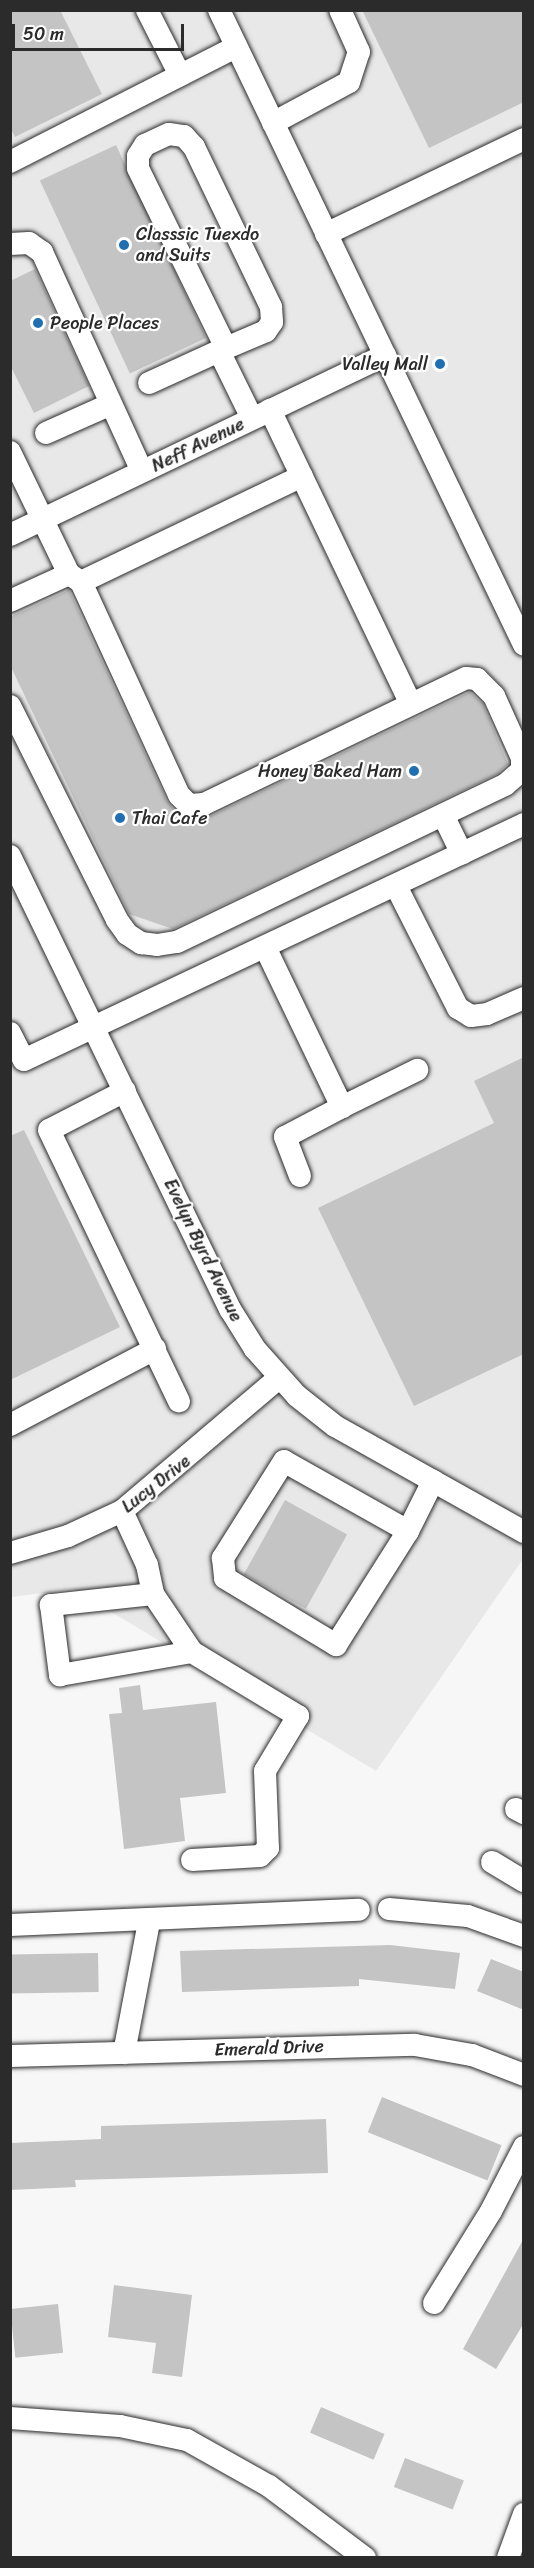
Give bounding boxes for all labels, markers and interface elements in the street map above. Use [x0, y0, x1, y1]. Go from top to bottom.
scale bar [15, 12, 188, 50]
text: 50 m [23, 18, 64, 50]
place label: Classsic Tuexdo and Suits [136, 224, 259, 266]
marker: Classsic Tuexdo and Suits [117, 238, 131, 252]
place label: People Places [50, 312, 158, 334]
marker: People Places [31, 316, 45, 330]
place label: Valley Mall [342, 353, 428, 375]
marker: Valley Mall [433, 357, 447, 371]
street label: Neff Avenue [148, 413, 248, 477]
place label: Honey Baked Ham [258, 760, 402, 782]
marker: Honey Baked Ham [407, 764, 421, 778]
place label: Thai Cafe [132, 807, 208, 829]
marker: Thai Cafe [113, 811, 127, 825]
street label: Evelyn Byrd Avenue [159, 1175, 247, 1325]
street label: Lucy Drive [117, 1450, 195, 1518]
street label: Emerald Drive [214, 2035, 324, 2061]

